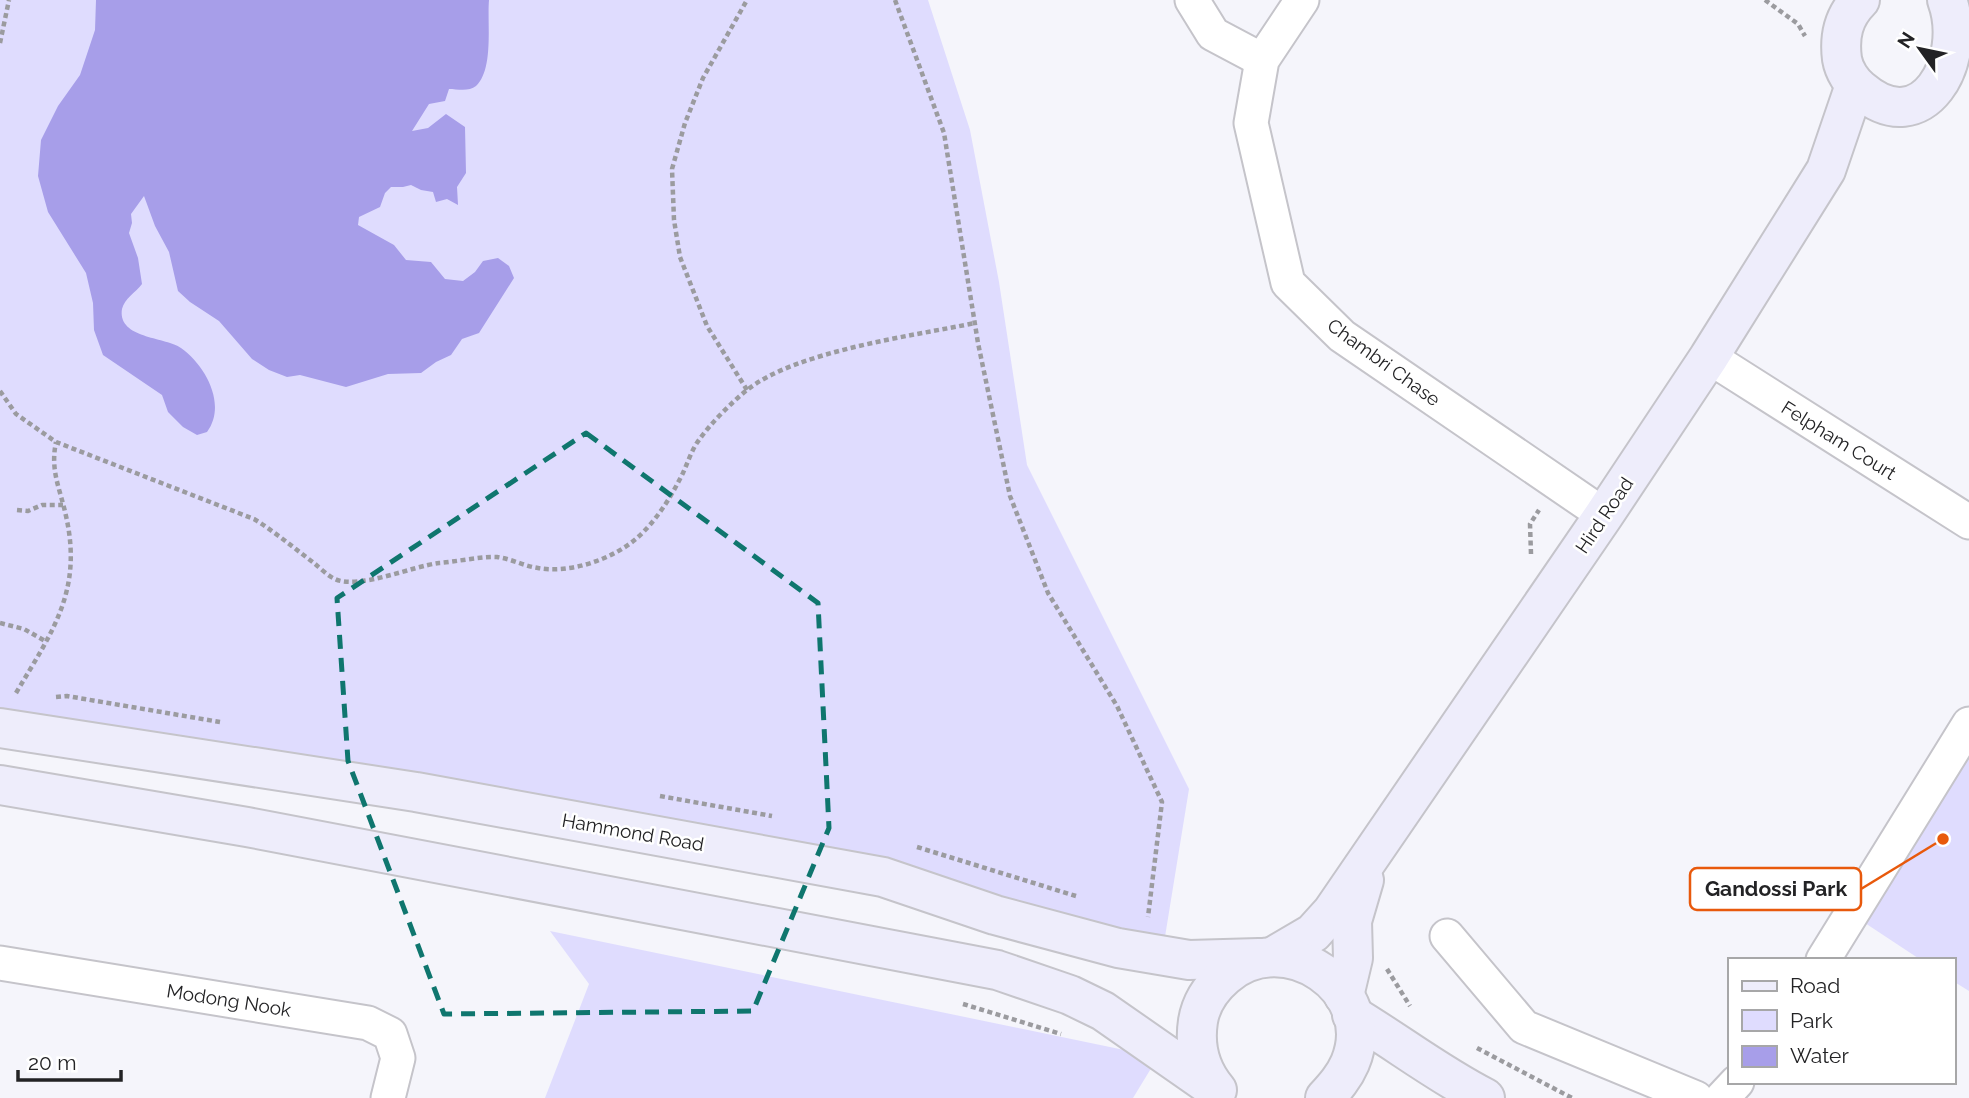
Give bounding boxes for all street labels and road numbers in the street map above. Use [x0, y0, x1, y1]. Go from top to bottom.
street label: Chambri Chase [1323, 314, 1445, 410]
street label: Felpham Court [1778, 396, 1901, 484]
street label: Hird Road [1571, 473, 1637, 557]
street label: Hammond Road [560, 809, 706, 855]
street label: Modong Nook [165, 979, 293, 1021]

